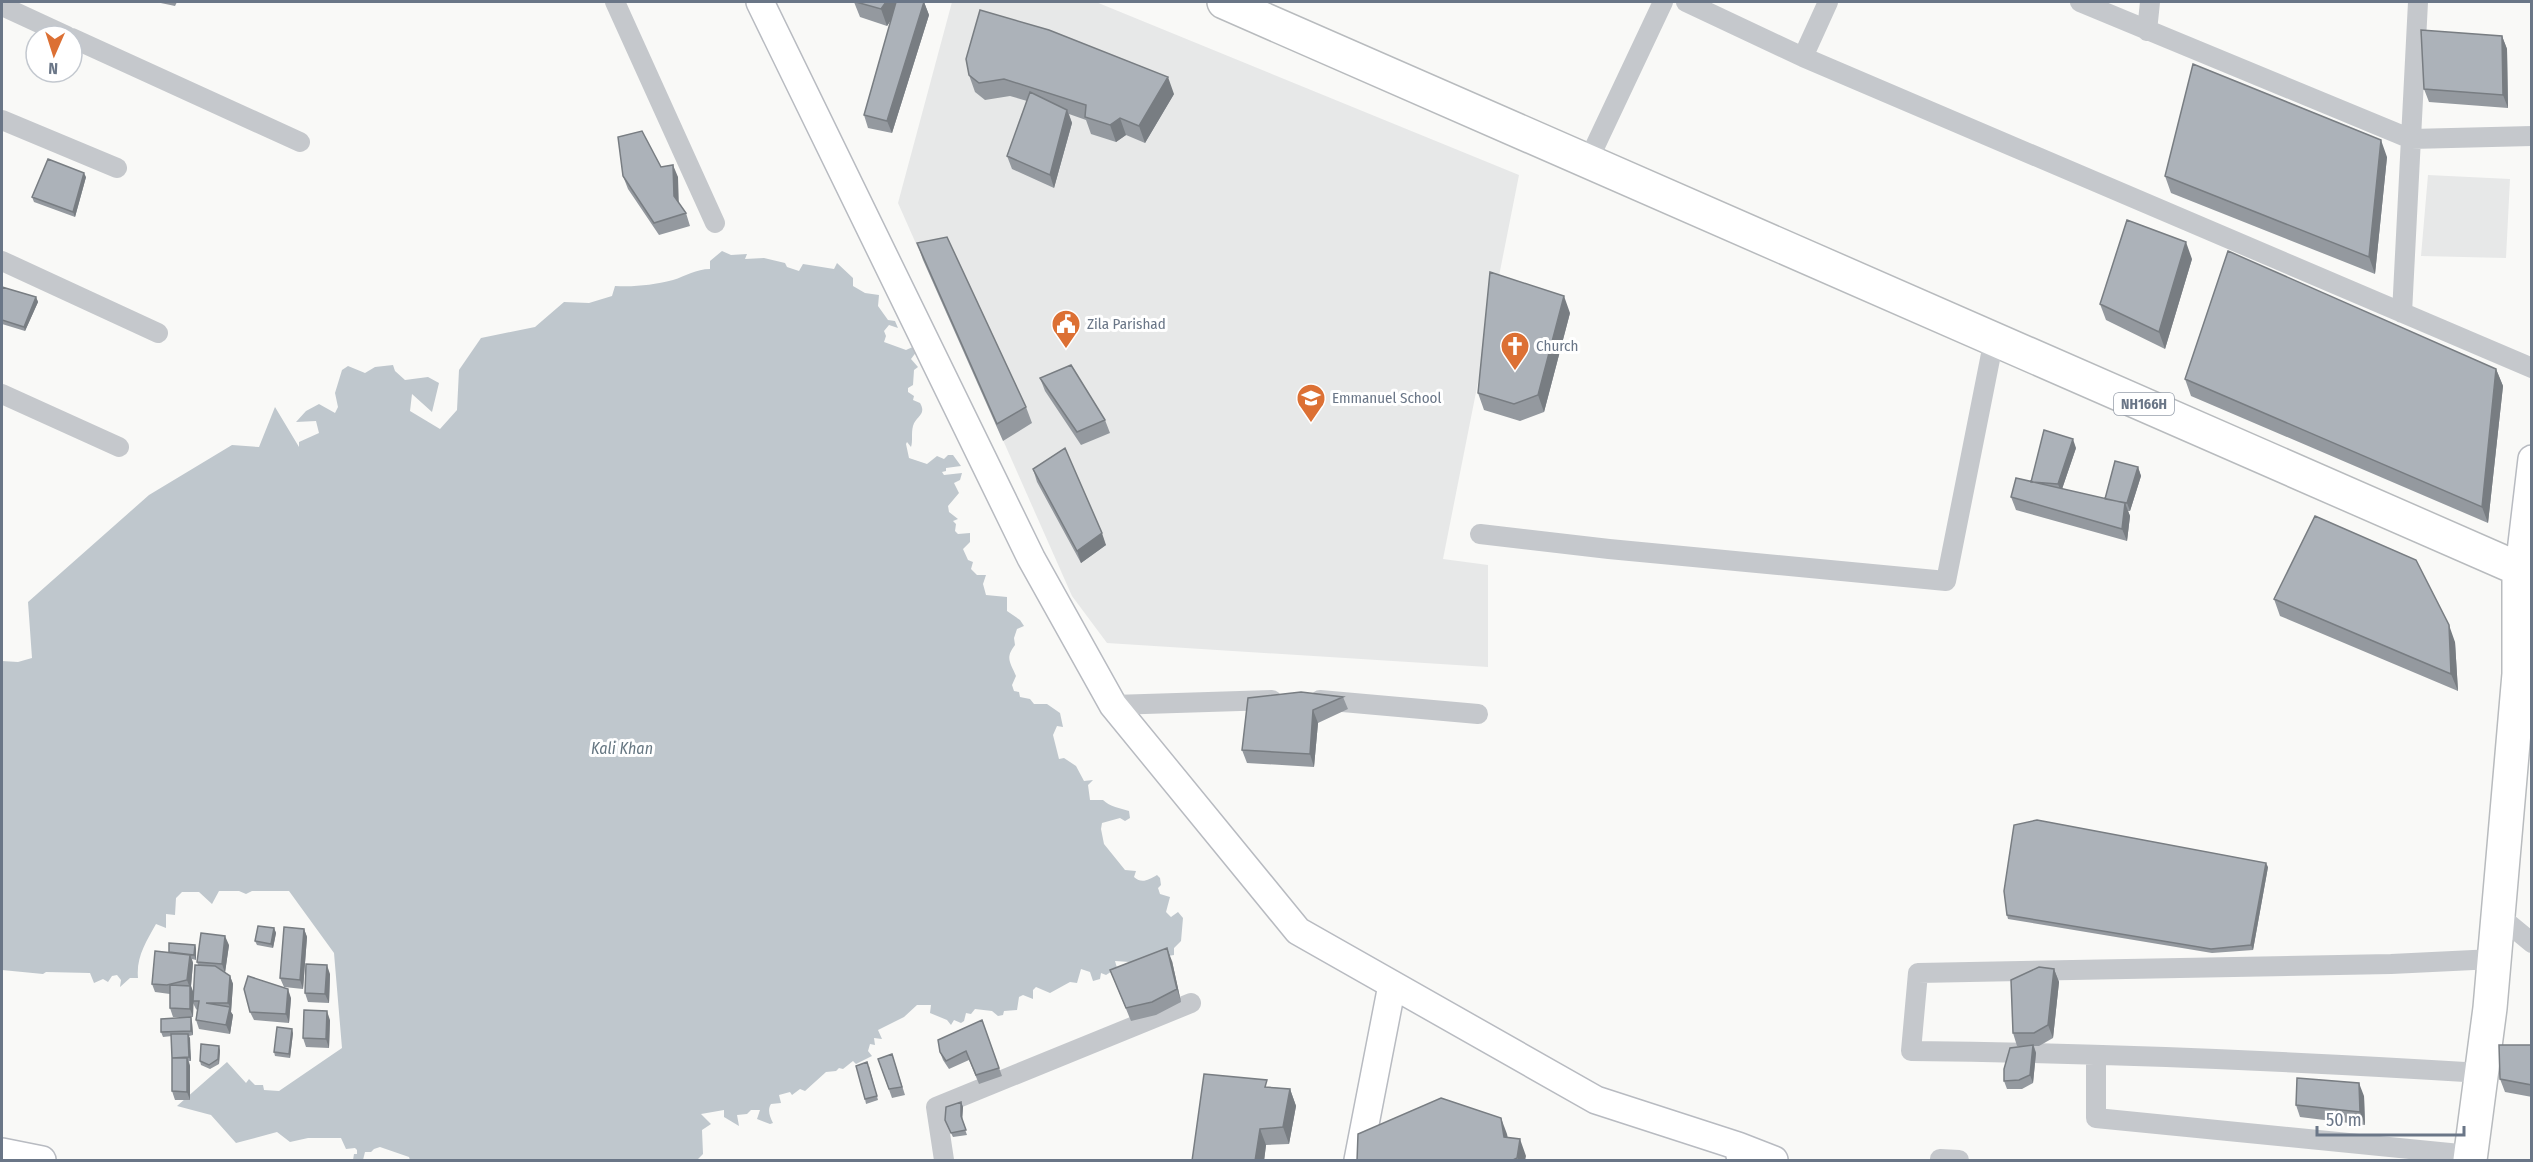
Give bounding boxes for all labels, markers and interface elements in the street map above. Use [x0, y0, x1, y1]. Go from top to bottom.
north arrow [24, 24, 84, 84]
text: N [48, 59, 59, 78]
public building icon: Zila Parishad [1050, 308, 1082, 350]
place label: Zila Parishad [1087, 315, 1166, 333]
church icon: Church [1499, 330, 1531, 372]
place label: Church [1536, 337, 1578, 355]
school or university icon: Emmanuel School [1295, 382, 1327, 424]
place label: Emmanuel School [1332, 389, 1441, 407]
road number: NH166H [2114, 393, 2174, 415]
water label: Kali Khan [591, 739, 653, 758]
scale bar [2317, 1099, 2464, 1137]
text: 50 m [2326, 1109, 2362, 1131]

